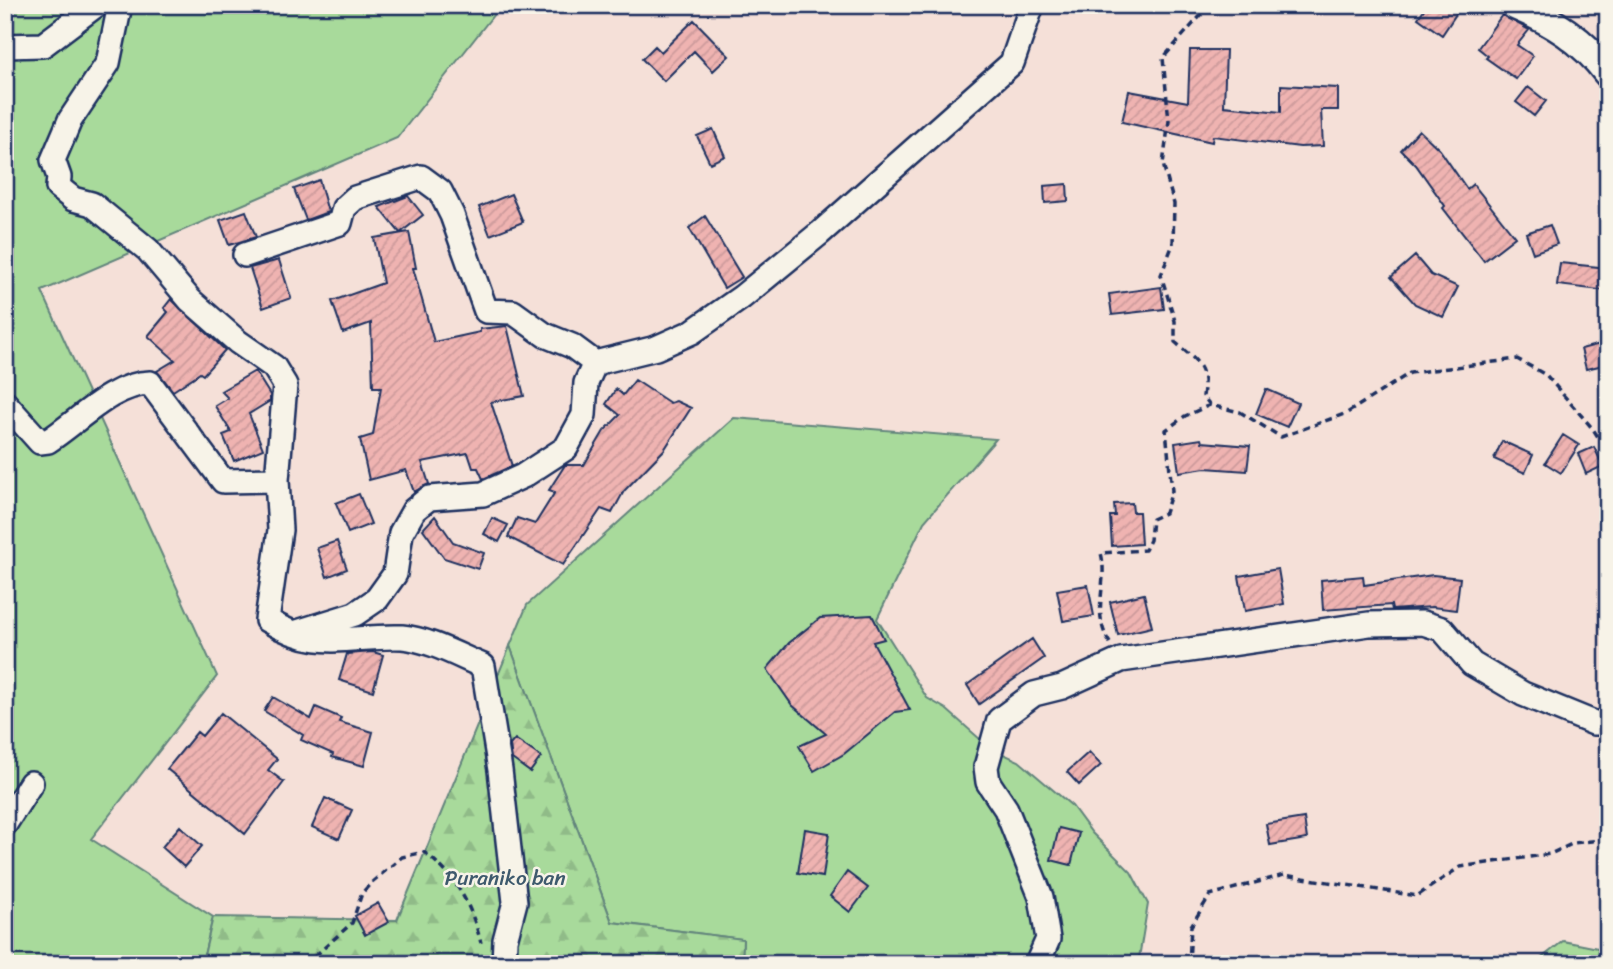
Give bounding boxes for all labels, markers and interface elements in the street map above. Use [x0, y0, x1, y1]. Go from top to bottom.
park label: Puraniko ban [445, 859, 565, 897]

